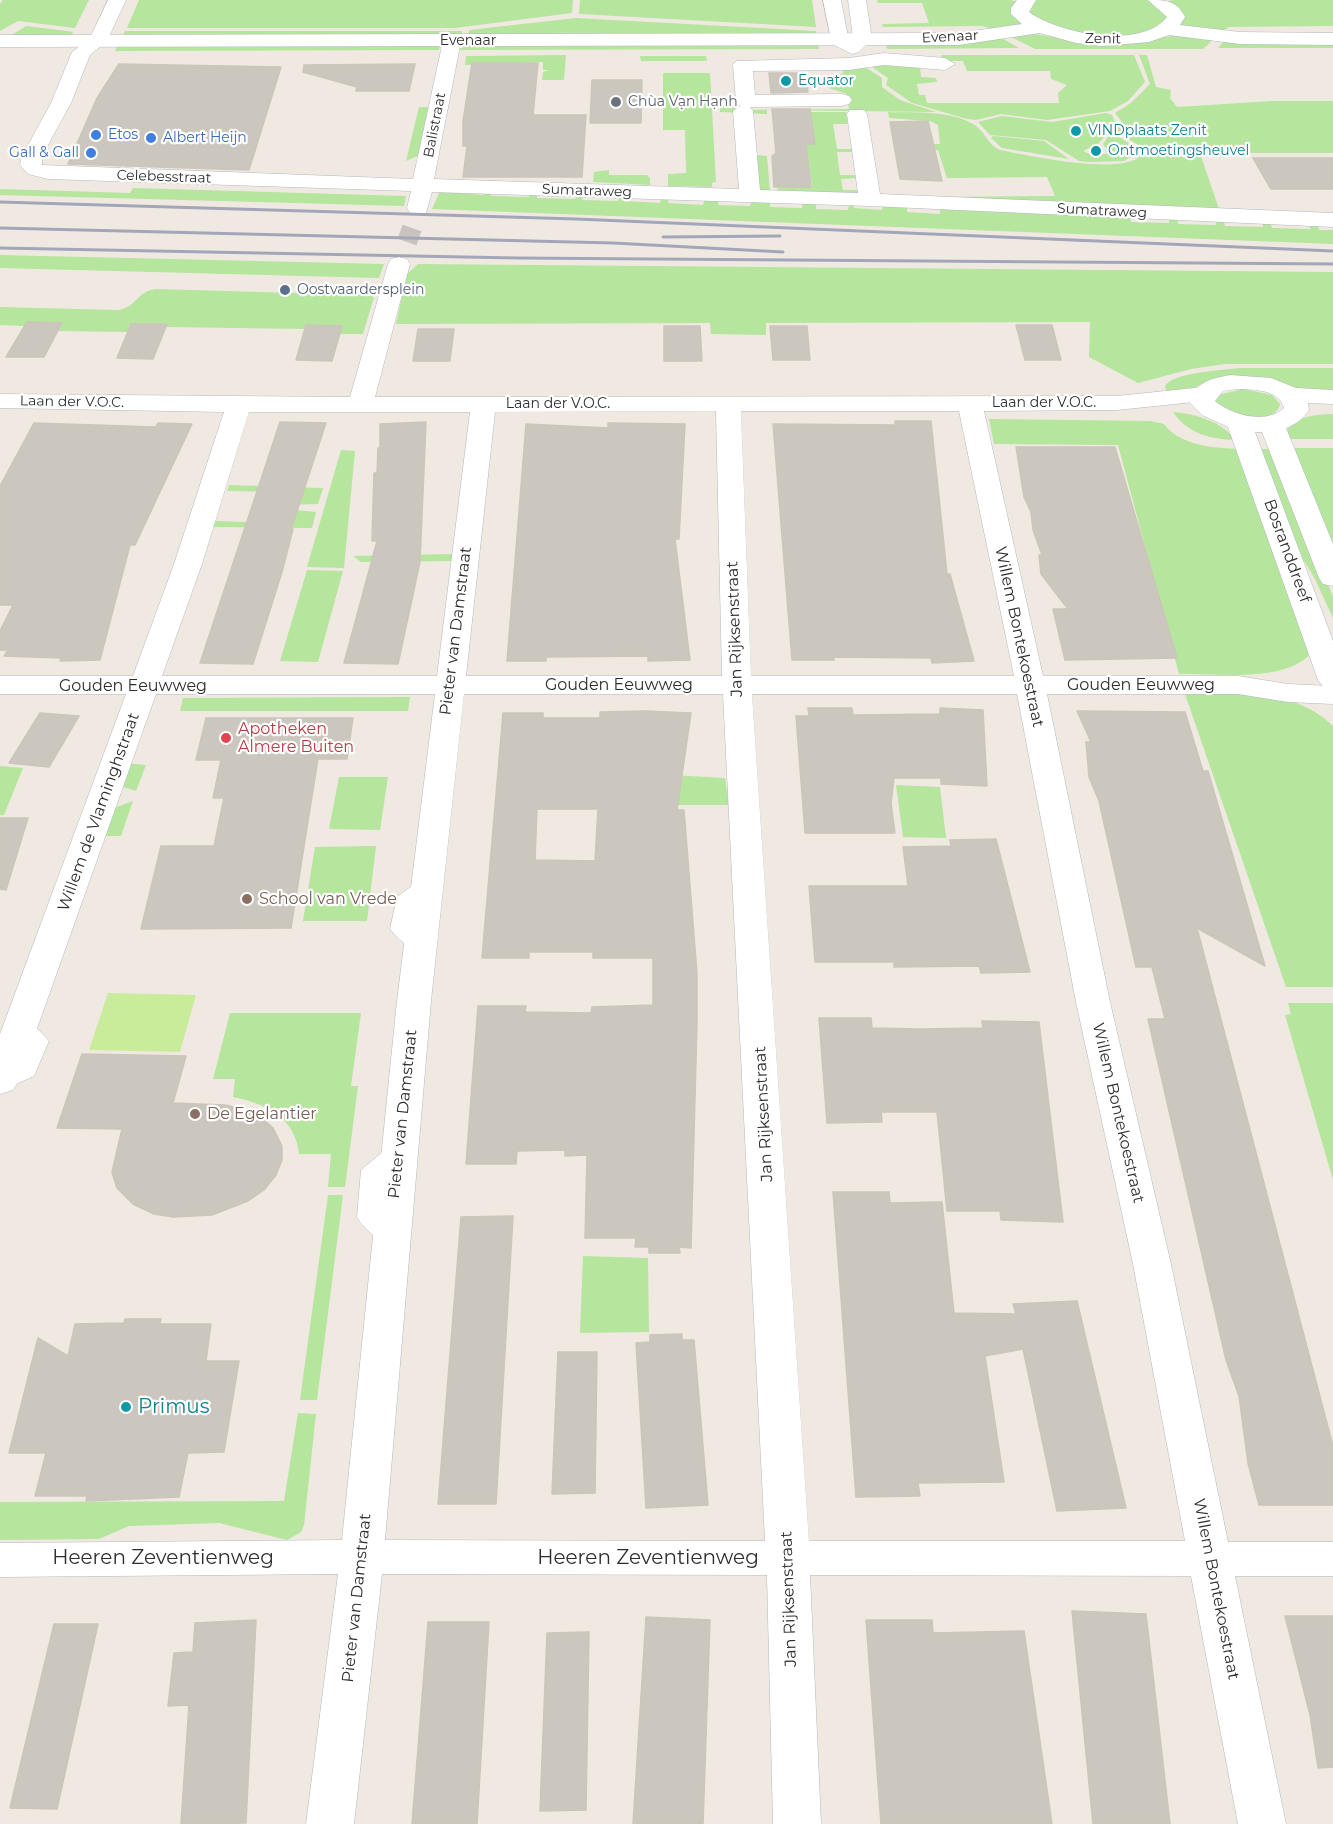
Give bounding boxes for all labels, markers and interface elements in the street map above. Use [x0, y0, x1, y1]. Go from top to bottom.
street label: Evenaar [921, 27, 979, 47]
street label: Zenit [1085, 30, 1121, 48]
street label: Evenaar [440, 33, 496, 49]
place label: Equator [798, 73, 854, 89]
marker: Equator [779, 74, 793, 88]
street label: Balistraat [420, 91, 450, 159]
place label: Chùa Vạn Hạnh [628, 94, 738, 110]
marker: Chùa Vạn Hạnh [609, 95, 623, 109]
place label: VINDplaats Zenit [1088, 123, 1207, 139]
marker: VINDplaats Zenit [1069, 124, 1083, 138]
place label: Etos [108, 127, 138, 143]
marker: Etos [89, 128, 103, 142]
place label: Albert Heijn [163, 130, 247, 146]
marker: Albert Heijn [144, 131, 158, 145]
place label: Ontmoetingsheuvel [1108, 143, 1249, 159]
marker: Ontmoetingsheuvel [1089, 144, 1103, 158]
place label: Gall & Gall [9, 145, 79, 161]
marker: Gall & Gall [84, 146, 98, 160]
street label: Celebesstraat [116, 167, 212, 187]
street label: Sumatraweg [542, 181, 632, 201]
street label: Sumatraweg [1057, 200, 1147, 222]
place label: Oostvaardersplein [297, 282, 424, 298]
marker: Oostvaardersplein [278, 283, 292, 297]
street label: Laan der V.O.C. [20, 393, 124, 411]
street label: Laan der V.O.C. [992, 395, 1096, 411]
street label: Laan der V.O.C. [506, 396, 610, 412]
street label: Bosranddreef [1259, 497, 1315, 605]
street label: Willem Bontekoestraat [990, 545, 1048, 729]
street label: Pieter van Damstraat [436, 546, 476, 716]
street label: Jan Rijksenstraat [723, 561, 747, 697]
street label: Gouden Eeuwweg [545, 675, 693, 695]
street label: Gouden Eeuwweg [1067, 675, 1215, 695]
street label: Gouden Eeuwweg [59, 676, 207, 696]
street label: Willem de Vlaminghstraat [54, 710, 144, 914]
place label: Apotheken Almere Buiten [238, 719, 354, 757]
marker: Apotheken Almere Buiten [219, 731, 233, 745]
place label: School van Vrede [259, 889, 397, 909]
marker: School van Vrede [240, 892, 254, 906]
street label: Willem Bontekoestraat [1088, 1021, 1148, 1205]
street label: Pieter van Damstraat [385, 1029, 421, 1199]
street label: Jan Rijksenstraat [751, 1046, 777, 1182]
place label: De Egelantier [207, 1104, 317, 1124]
marker: De Egelantier [188, 1107, 202, 1121]
place label: Primus [138, 1395, 210, 1419]
marker: Primus [119, 1400, 133, 1414]
street label: Willem Bontekoestraat [1189, 1497, 1243, 1681]
street label: Pieter van Damstraat [339, 1513, 375, 1683]
street label: Jan Rijksenstraat [777, 1531, 801, 1667]
street label: Heeren Zeventienweg [52, 1546, 274, 1570]
street label: Heeren Zeventienweg [537, 1546, 759, 1570]

